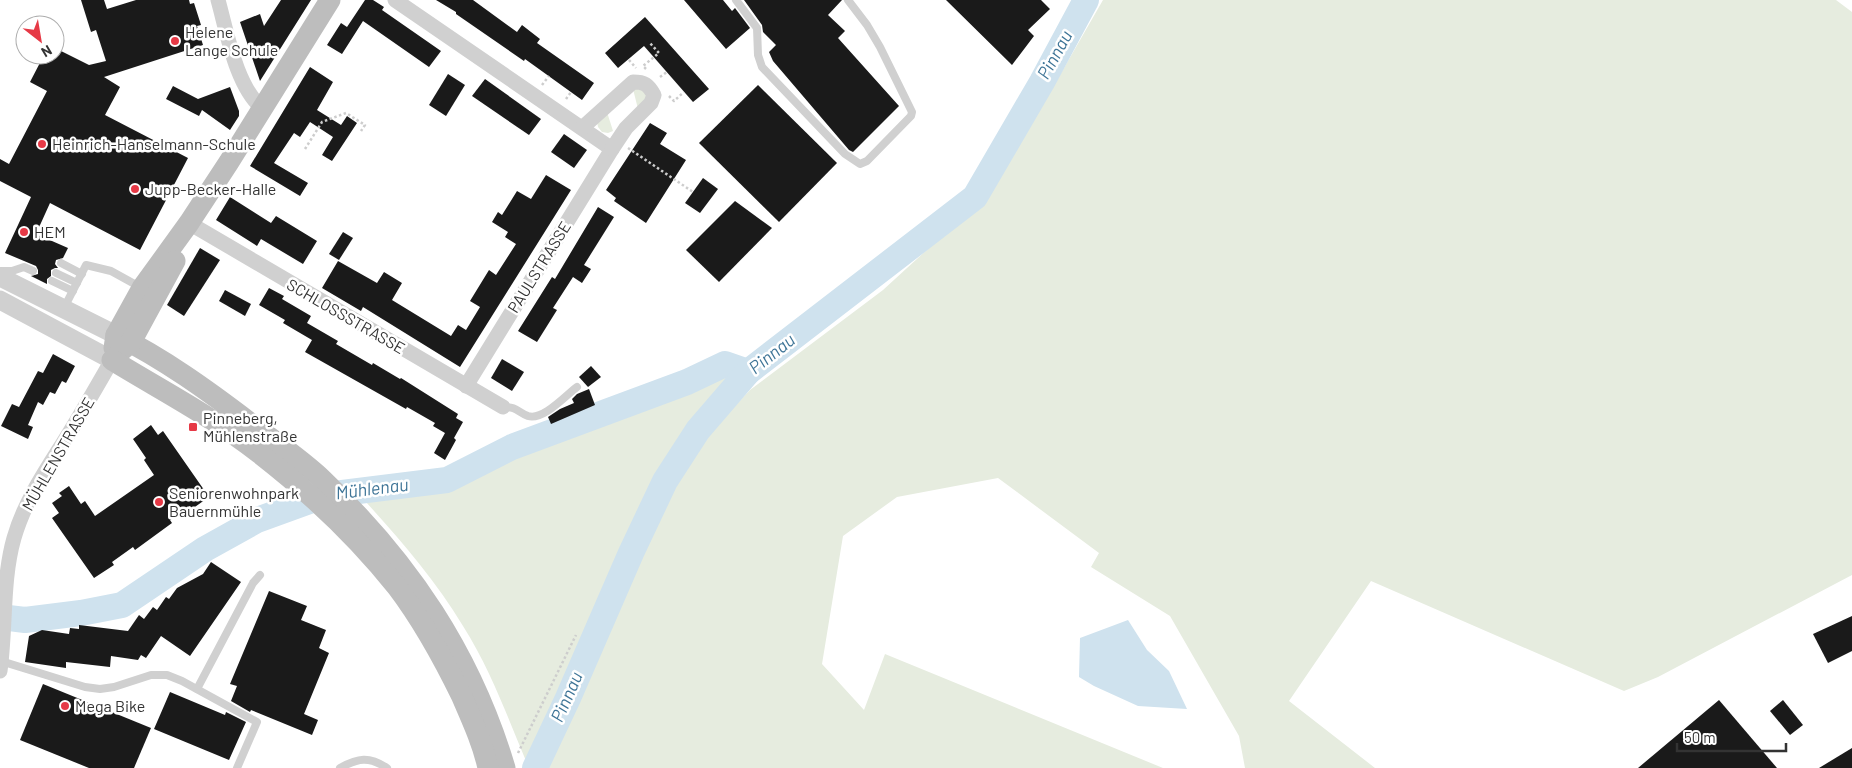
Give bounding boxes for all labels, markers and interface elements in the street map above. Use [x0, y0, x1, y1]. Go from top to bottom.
north arrow [15, 15, 65, 65]
place label: Helene Lange Schule [185, 22, 278, 59]
water label: Pinnau [1032, 26, 1076, 83]
marker: Helene Lange Schule [169, 35, 181, 47]
text: N [39, 42, 55, 61]
place label: Heinrich-Hanselmann-Schule [52, 134, 256, 153]
marker: Heinrich-Hanselmann-Schule [36, 138, 48, 150]
place label: Jupp-Becker-Halle [145, 179, 276, 198]
marker: Jupp-Becker-Halle [129, 183, 141, 195]
street label: PAULSTRASSE [503, 218, 574, 316]
place label: HEM [34, 222, 66, 241]
marker: HEM [18, 226, 30, 238]
street label: SCHLOSSSTRASSE [284, 274, 409, 357]
water label: Pinnau [744, 328, 799, 378]
street label: MÜHLENSTRASSE [17, 394, 98, 514]
place label: Pinneberg, Mühlenstraße [203, 408, 297, 445]
marker: Pinneberg, Mühlenstraße [187, 421, 199, 433]
water label: Mühlenau [334, 473, 409, 503]
place label: Seniorenwohnpark Bauernmühle [169, 483, 299, 520]
marker: Seniorenwohnpark Bauernmühle [153, 496, 165, 508]
water label: Pinnau [545, 668, 587, 725]
place label: Mega Bike [75, 696, 145, 715]
marker: Mega Bike [59, 700, 71, 712]
scale bar [1677, 720, 1786, 752]
text: 50 m [1684, 728, 1716, 746]

